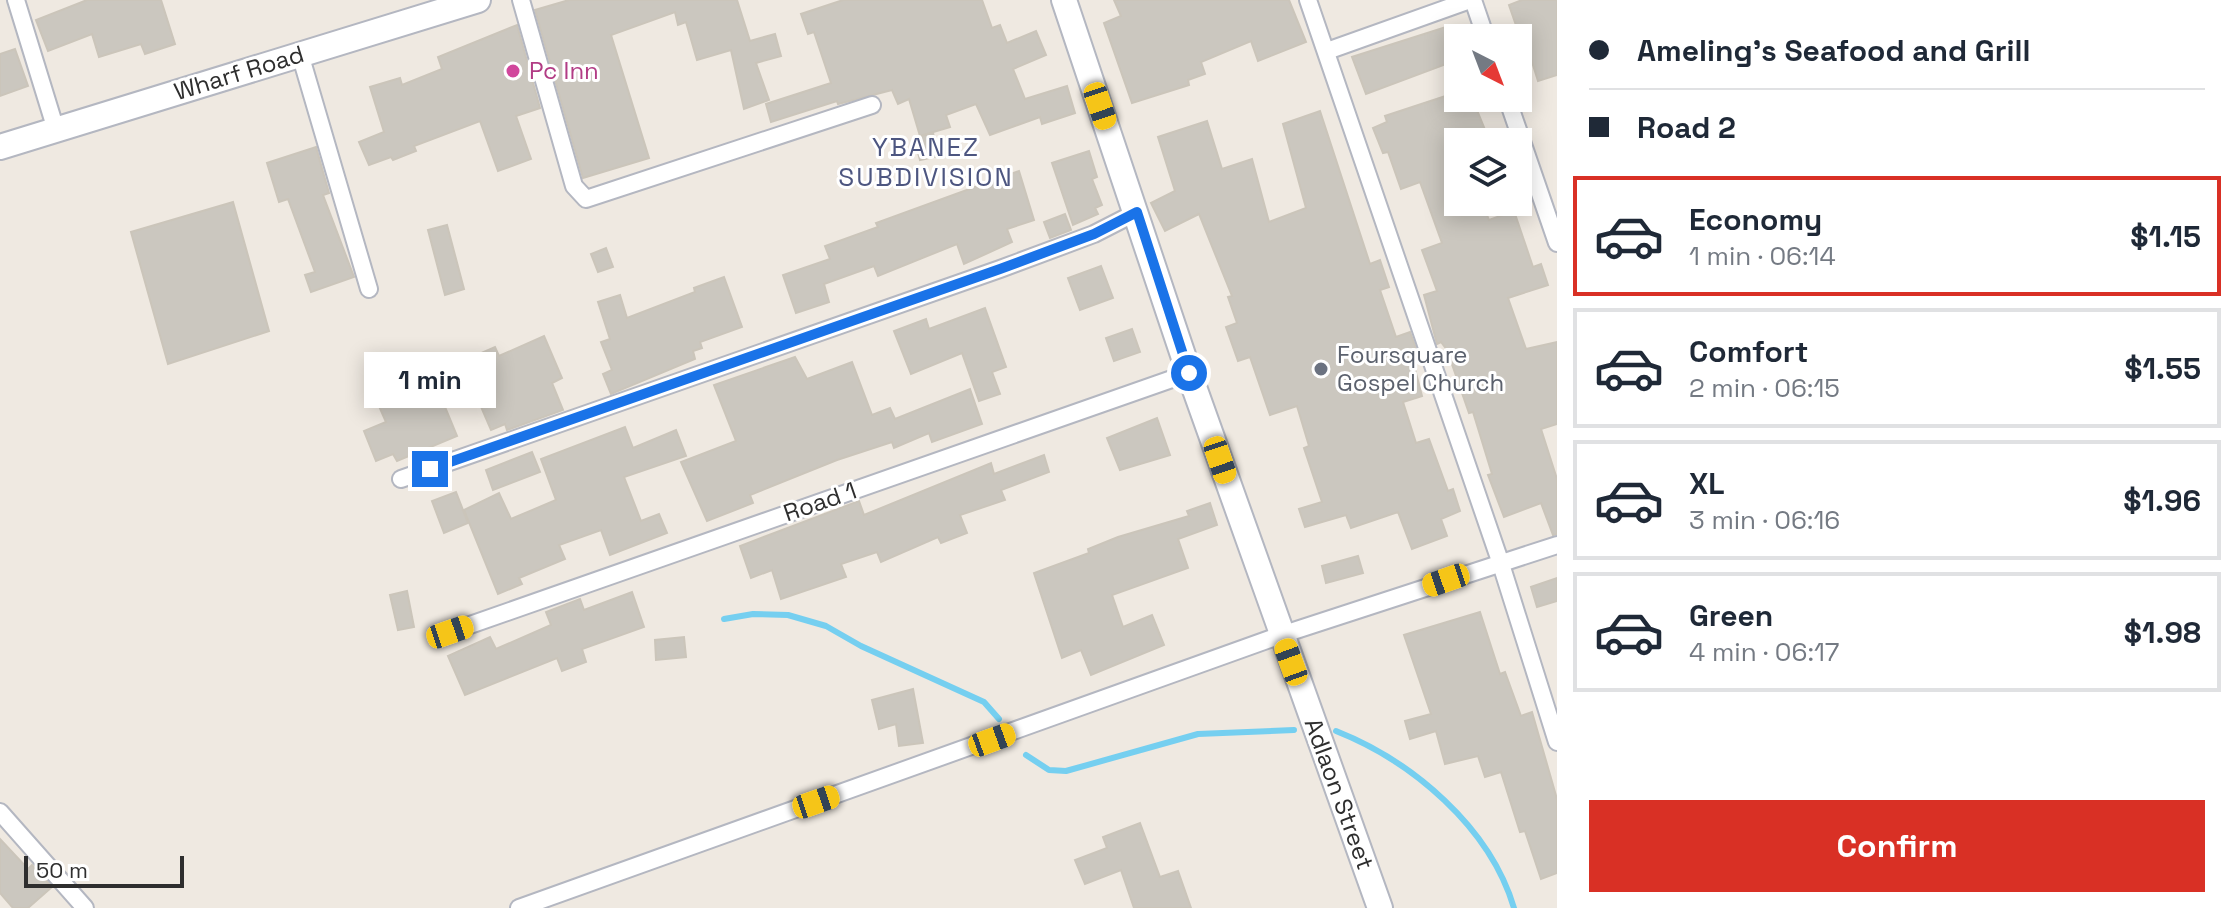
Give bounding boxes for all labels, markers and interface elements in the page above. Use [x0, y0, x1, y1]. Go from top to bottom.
north arrow [1444, 24, 1532, 112]
map controls [1444, 24, 1532, 216]
text: Ameling's Seafood and Grill [1637, 31, 2030, 70]
street label: Wharf Road [170, 38, 308, 107]
place label: Pc Inn [529, 55, 599, 86]
marker: Pc Inn [504, 62, 522, 80]
car [1081, 79, 1119, 133]
text: Road 2 [1637, 108, 1736, 147]
button: layers [1444, 128, 1532, 216]
district label: YBANEZ SUBDIVISION [838, 130, 1014, 194]
icon: car [1593, 200, 1665, 272]
text: Economy [1689, 200, 1822, 239]
text: $1.15 [2130, 217, 2201, 256]
text: 1 min · 06:14 [1689, 239, 1836, 273]
icon: car [1593, 332, 1665, 404]
text: Comfort [1689, 332, 1808, 371]
place label: Foursquare Gospel Church [1337, 339, 1504, 398]
text: $1.55 [2124, 349, 2201, 388]
callout: 1 min [364, 353, 496, 409]
route start [1171, 355, 1207, 391]
marker: Foursquare Gospel Church [1312, 360, 1330, 378]
text: 1 min [398, 363, 462, 397]
text: 2 min · 06:15 [1689, 371, 1840, 405]
car [1201, 433, 1239, 487]
route end [412, 451, 448, 487]
icon: car [1593, 464, 1665, 536]
text: XL [1689, 464, 1725, 503]
street label: Road 1 [779, 475, 860, 528]
text: $1.96 [2123, 481, 2201, 520]
text: 3 min · 06:16 [1689, 503, 1840, 537]
car [1419, 561, 1473, 599]
icon: car [1593, 596, 1665, 668]
text: Green [1689, 596, 1773, 635]
car [423, 613, 477, 651]
text: $1.98 [2124, 613, 2201, 652]
car [1272, 635, 1310, 689]
text: 4 min · 06:17 [1689, 635, 1840, 669]
street label: Adlaon Street [1298, 714, 1381, 874]
car [965, 721, 1019, 759]
car [789, 783, 843, 821]
button: Confirm [1589, 800, 2205, 892]
scale bar [24, 852, 184, 888]
text: 50 m [36, 856, 88, 884]

